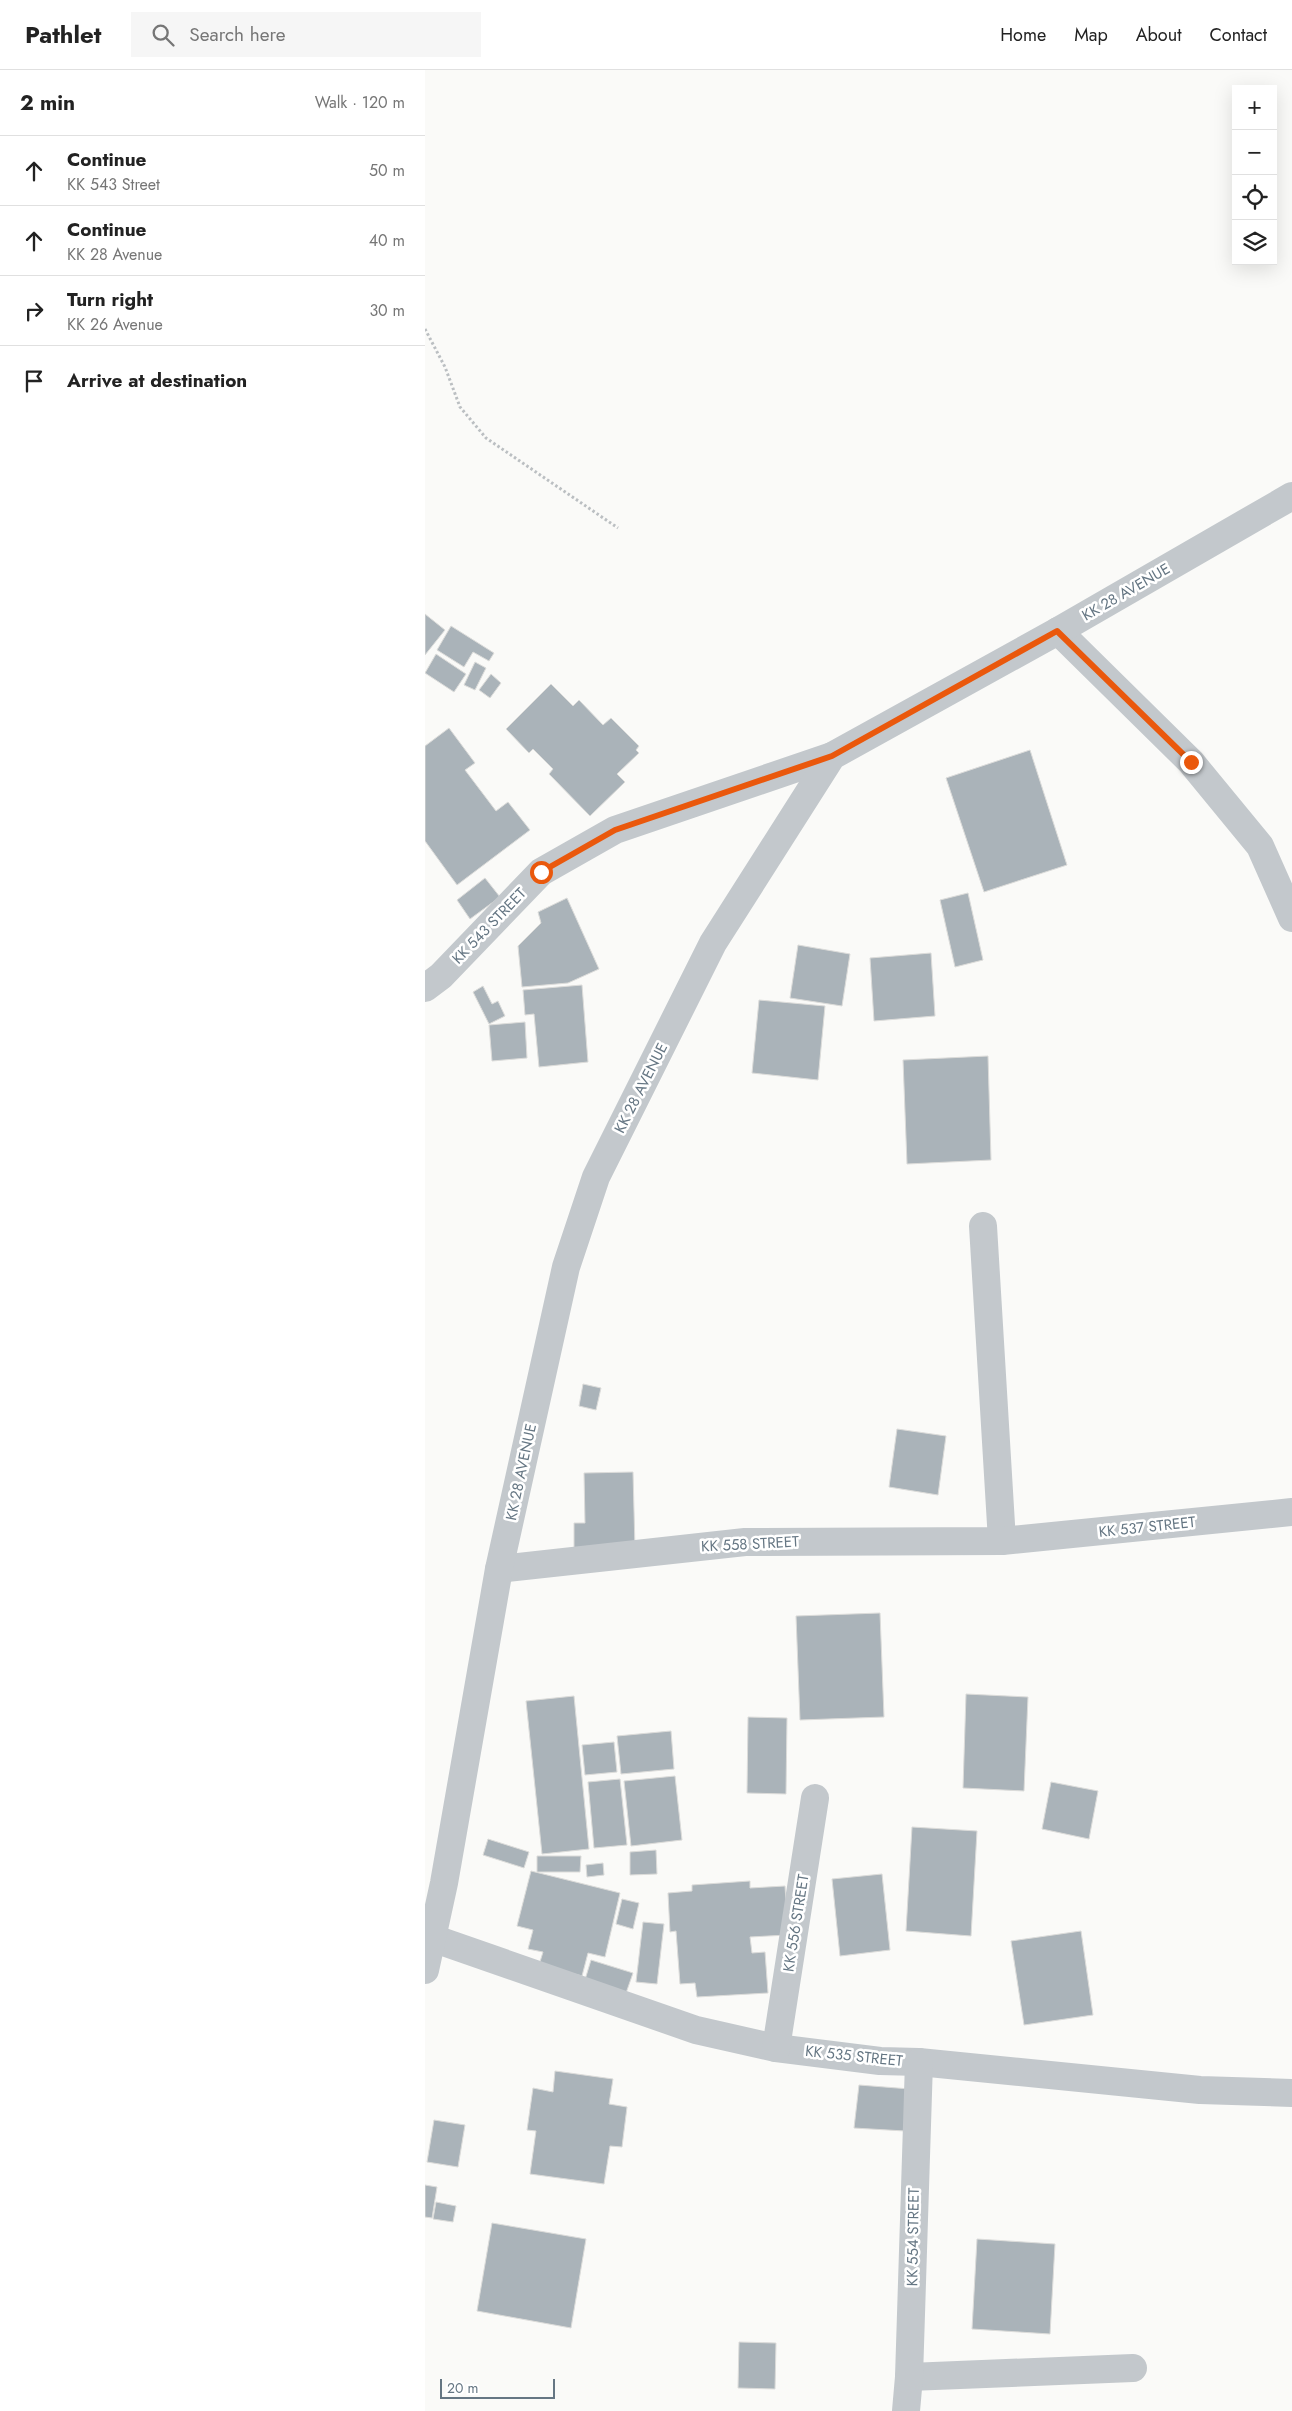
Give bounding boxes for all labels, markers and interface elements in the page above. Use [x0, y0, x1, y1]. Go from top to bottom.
search box [131, 12, 481, 57]
text: Pathlet [25, 17, 101, 52]
icon: search [149, 21, 177, 49]
text: Search here [189, 21, 285, 48]
text: Home [1000, 22, 1046, 48]
text: Map [1074, 22, 1108, 48]
text: About [1136, 22, 1181, 48]
text: Contact [1209, 22, 1267, 48]
map controls [1232, 85, 1277, 265]
button: + [1232, 85, 1277, 130]
text: 2 min [20, 88, 75, 118]
text: Walk · 120 m [315, 91, 405, 114]
button: − [1232, 130, 1277, 175]
text: Continue [67, 146, 146, 173]
icon: ahead [20, 157, 48, 185]
text: 50 m [369, 159, 405, 182]
text: KK 543 Street [67, 173, 160, 196]
button: locate [1232, 175, 1277, 220]
text: Continue [67, 216, 146, 243]
button: layers [1232, 220, 1277, 265]
icon: ahead [20, 227, 48, 255]
text: 40 m [369, 229, 405, 252]
text: KK 28 Avenue [67, 243, 162, 266]
text: Turn right [67, 286, 153, 313]
icon: right [20, 297, 48, 325]
text: 30 m [369, 299, 405, 322]
text: KK 26 Avenue [67, 313, 163, 336]
icon: arrive [20, 367, 48, 395]
text: Arrive at destination [67, 367, 247, 394]
street label: KK 28 AVENUE [1078, 558, 1174, 626]
route end [1180, 751, 1203, 774]
route start [530, 861, 553, 884]
street label: KK 543 STREET [447, 883, 531, 969]
street label: KK 28 AVENUE [609, 1039, 673, 1137]
street label: KK 28 AVENUE [500, 1422, 542, 1522]
street label: KK 537 STREET [1097, 1511, 1197, 1543]
street label: KK 558 STREET [700, 1530, 800, 1558]
street label: KK 556 STREET [777, 1873, 815, 1973]
street label: KK 535 STREET [804, 2040, 904, 2072]
street label: KK 554 STREET [901, 2187, 925, 2287]
scale bar [440, 2376, 555, 2399]
text: 20 m [447, 2378, 479, 2398]

